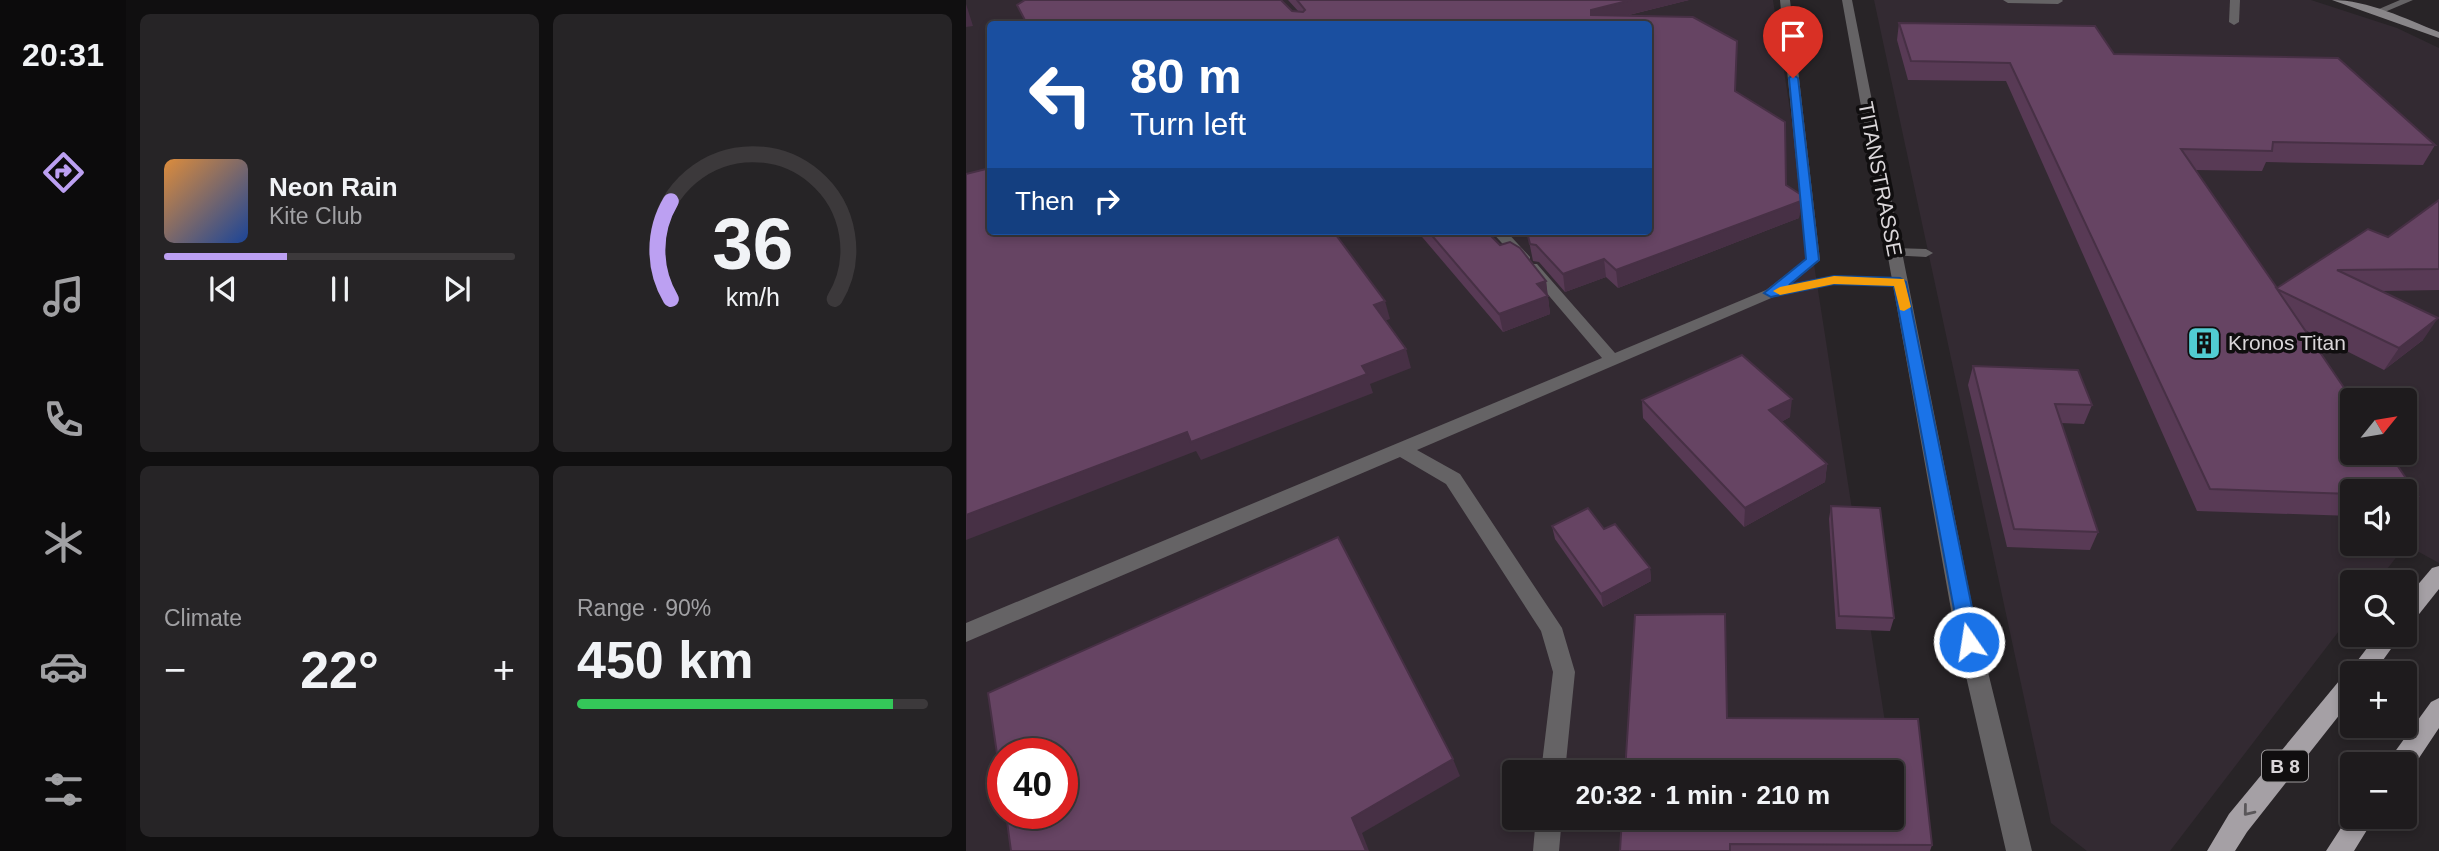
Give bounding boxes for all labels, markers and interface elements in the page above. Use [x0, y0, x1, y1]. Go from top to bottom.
pin [1763, 6, 1823, 78]
icon: arrive [1774, 17, 1812, 55]
text: 20:31 [22, 37, 104, 73]
icon: left [1015, 49, 1106, 140]
text: 80 m [1130, 49, 1242, 103]
street label: TITANSTRASSE [1854, 100, 1907, 258]
text: Turn left [1130, 106, 1246, 142]
icon: directions [39, 148, 88, 197]
text: Neon Rain [269, 172, 398, 202]
icon: right [1088, 182, 1126, 220]
text: Then [1015, 186, 1074, 216]
text: Kite Club [269, 203, 362, 229]
text: 36 [712, 204, 793, 285]
icon: previous [204, 270, 242, 308]
icon: pause [321, 270, 359, 308]
icon: next [438, 270, 476, 308]
icon: music [39, 272, 88, 321]
text: km/h [725, 283, 780, 311]
building icon: Kronos Titan [2185, 324, 2223, 362]
place label: Kronos Titan [2228, 331, 2346, 354]
north arrow [2340, 388, 2417, 466]
map controls [2340, 388, 2417, 829]
icon: phone [39, 395, 88, 444]
button: sound [2340, 479, 2417, 556]
icon: climate [39, 518, 88, 567]
button: search [2340, 570, 2417, 647]
text: Range · 90% [577, 595, 711, 621]
text: Climate [164, 605, 242, 631]
position arrow [1932, 605, 2006, 679]
text: 450 km [577, 631, 753, 689]
text: 22° [300, 641, 379, 699]
icon: car [39, 642, 88, 691]
text: − [164, 649, 186, 691]
text: + [493, 649, 515, 691]
button: + [2340, 661, 2417, 738]
speed limit sign: 40 [987, 738, 1078, 829]
road number: B 8 [2262, 750, 2308, 782]
button: − [2340, 752, 2417, 829]
icon: filters [39, 765, 88, 814]
text: 20:32 · 1 min · 210 m [1576, 780, 1830, 810]
one-way arrow [2243, 804, 2256, 816]

